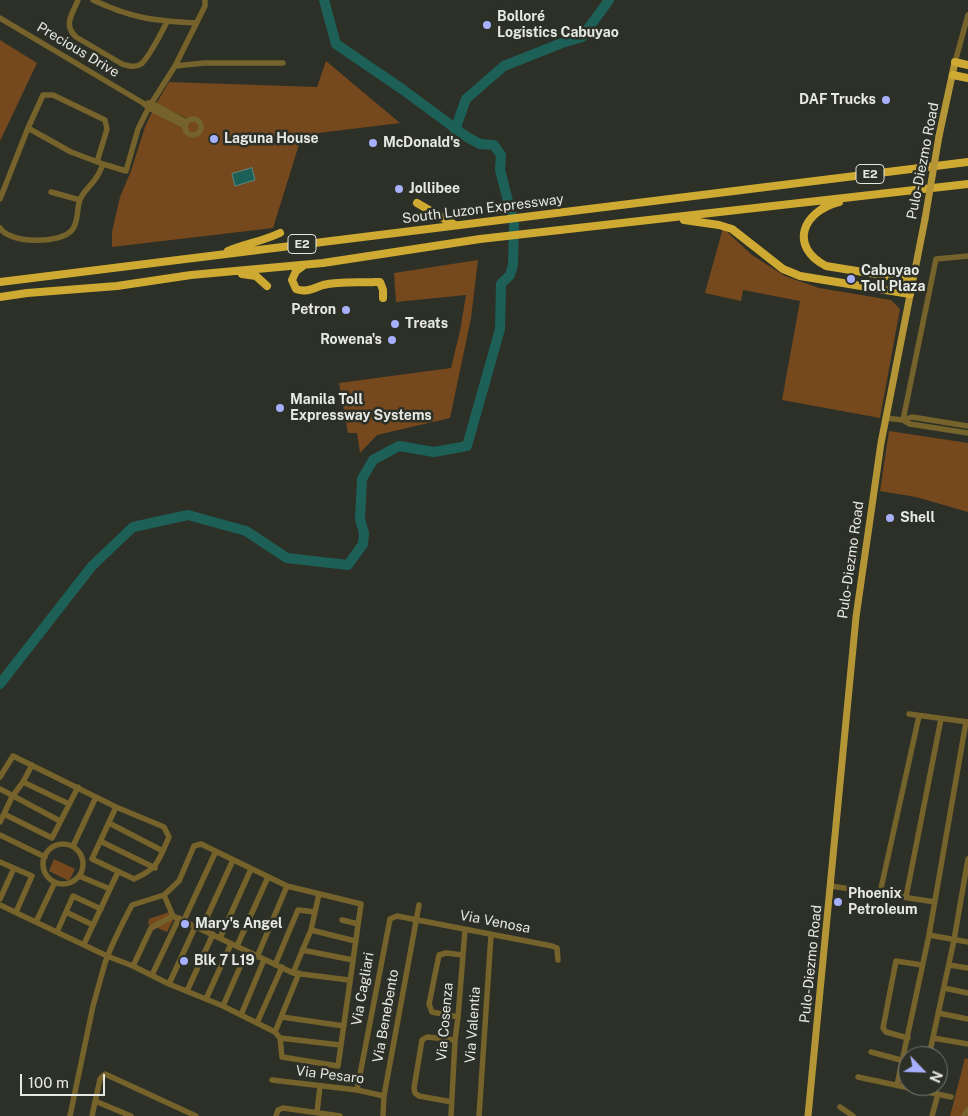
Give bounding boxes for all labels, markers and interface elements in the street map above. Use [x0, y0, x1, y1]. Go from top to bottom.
place label: Bolloré Logistics Cabuyao [497, 9, 619, 41]
street label: Precious Drive [34, 19, 122, 81]
marker: Bolloré Logistics Cabuyao [481, 19, 493, 31]
place label: DAF Trucks [799, 92, 876, 108]
marker: DAF Trucks [880, 94, 892, 106]
street label: Pulo-Diezmo Road [903, 101, 943, 221]
place label: Laguna House [224, 131, 319, 147]
marker: Laguna House [208, 133, 220, 145]
place label: McDonald's [383, 135, 460, 151]
marker: McDonald's [367, 137, 379, 149]
road number: E2 [856, 164, 884, 183]
place label: Jollibee [409, 181, 460, 197]
marker: Jollibee [393, 183, 405, 195]
street label: South Luzon Expressway [401, 191, 565, 227]
road number: E2 [288, 234, 316, 253]
place label: Cabuyao Toll Plaza [861, 263, 925, 296]
marker: Cabuyao Toll Plaza [845, 273, 857, 285]
place label: Petron [291, 302, 336, 318]
marker: Petron [340, 304, 352, 316]
place label: Treats [405, 316, 448, 332]
marker: Treats [389, 318, 401, 330]
place label: Rowena's [320, 332, 382, 348]
marker: Rowena's [386, 334, 398, 346]
place label: Manila Toll Expressway Systems [290, 392, 432, 424]
marker: Manila Toll Expressway Systems [274, 402, 286, 414]
street label: Pulo-Diezmo Road [834, 500, 868, 620]
place label: Shell [900, 510, 935, 526]
marker: Shell [884, 512, 896, 524]
place label: Phoenix Petroleum [848, 886, 917, 919]
marker: Phoenix Petroleum [832, 896, 844, 908]
street label: Pulo-Diezmo Road [796, 904, 826, 1024]
street label: Via Venosa [458, 907, 532, 937]
place label: Mary's Angel [195, 916, 283, 932]
marker: Mary's Angel [179, 918, 191, 930]
street label: Via Cagliari [348, 951, 378, 1027]
place label: Blk 7 L19 [194, 953, 255, 969]
marker: Blk 7 L19 [178, 955, 190, 967]
street label: Via Benebento [370, 968, 402, 1064]
street label: Via Cosenza [433, 982, 457, 1062]
street label: Via Valentia [462, 986, 484, 1064]
north arrow [898, 1046, 948, 1096]
street label: Via Pesaro [295, 1062, 365, 1088]
scale bar [22, 1064, 108, 1096]
text: N [926, 1068, 945, 1085]
text: 100 m [28, 1074, 69, 1091]

